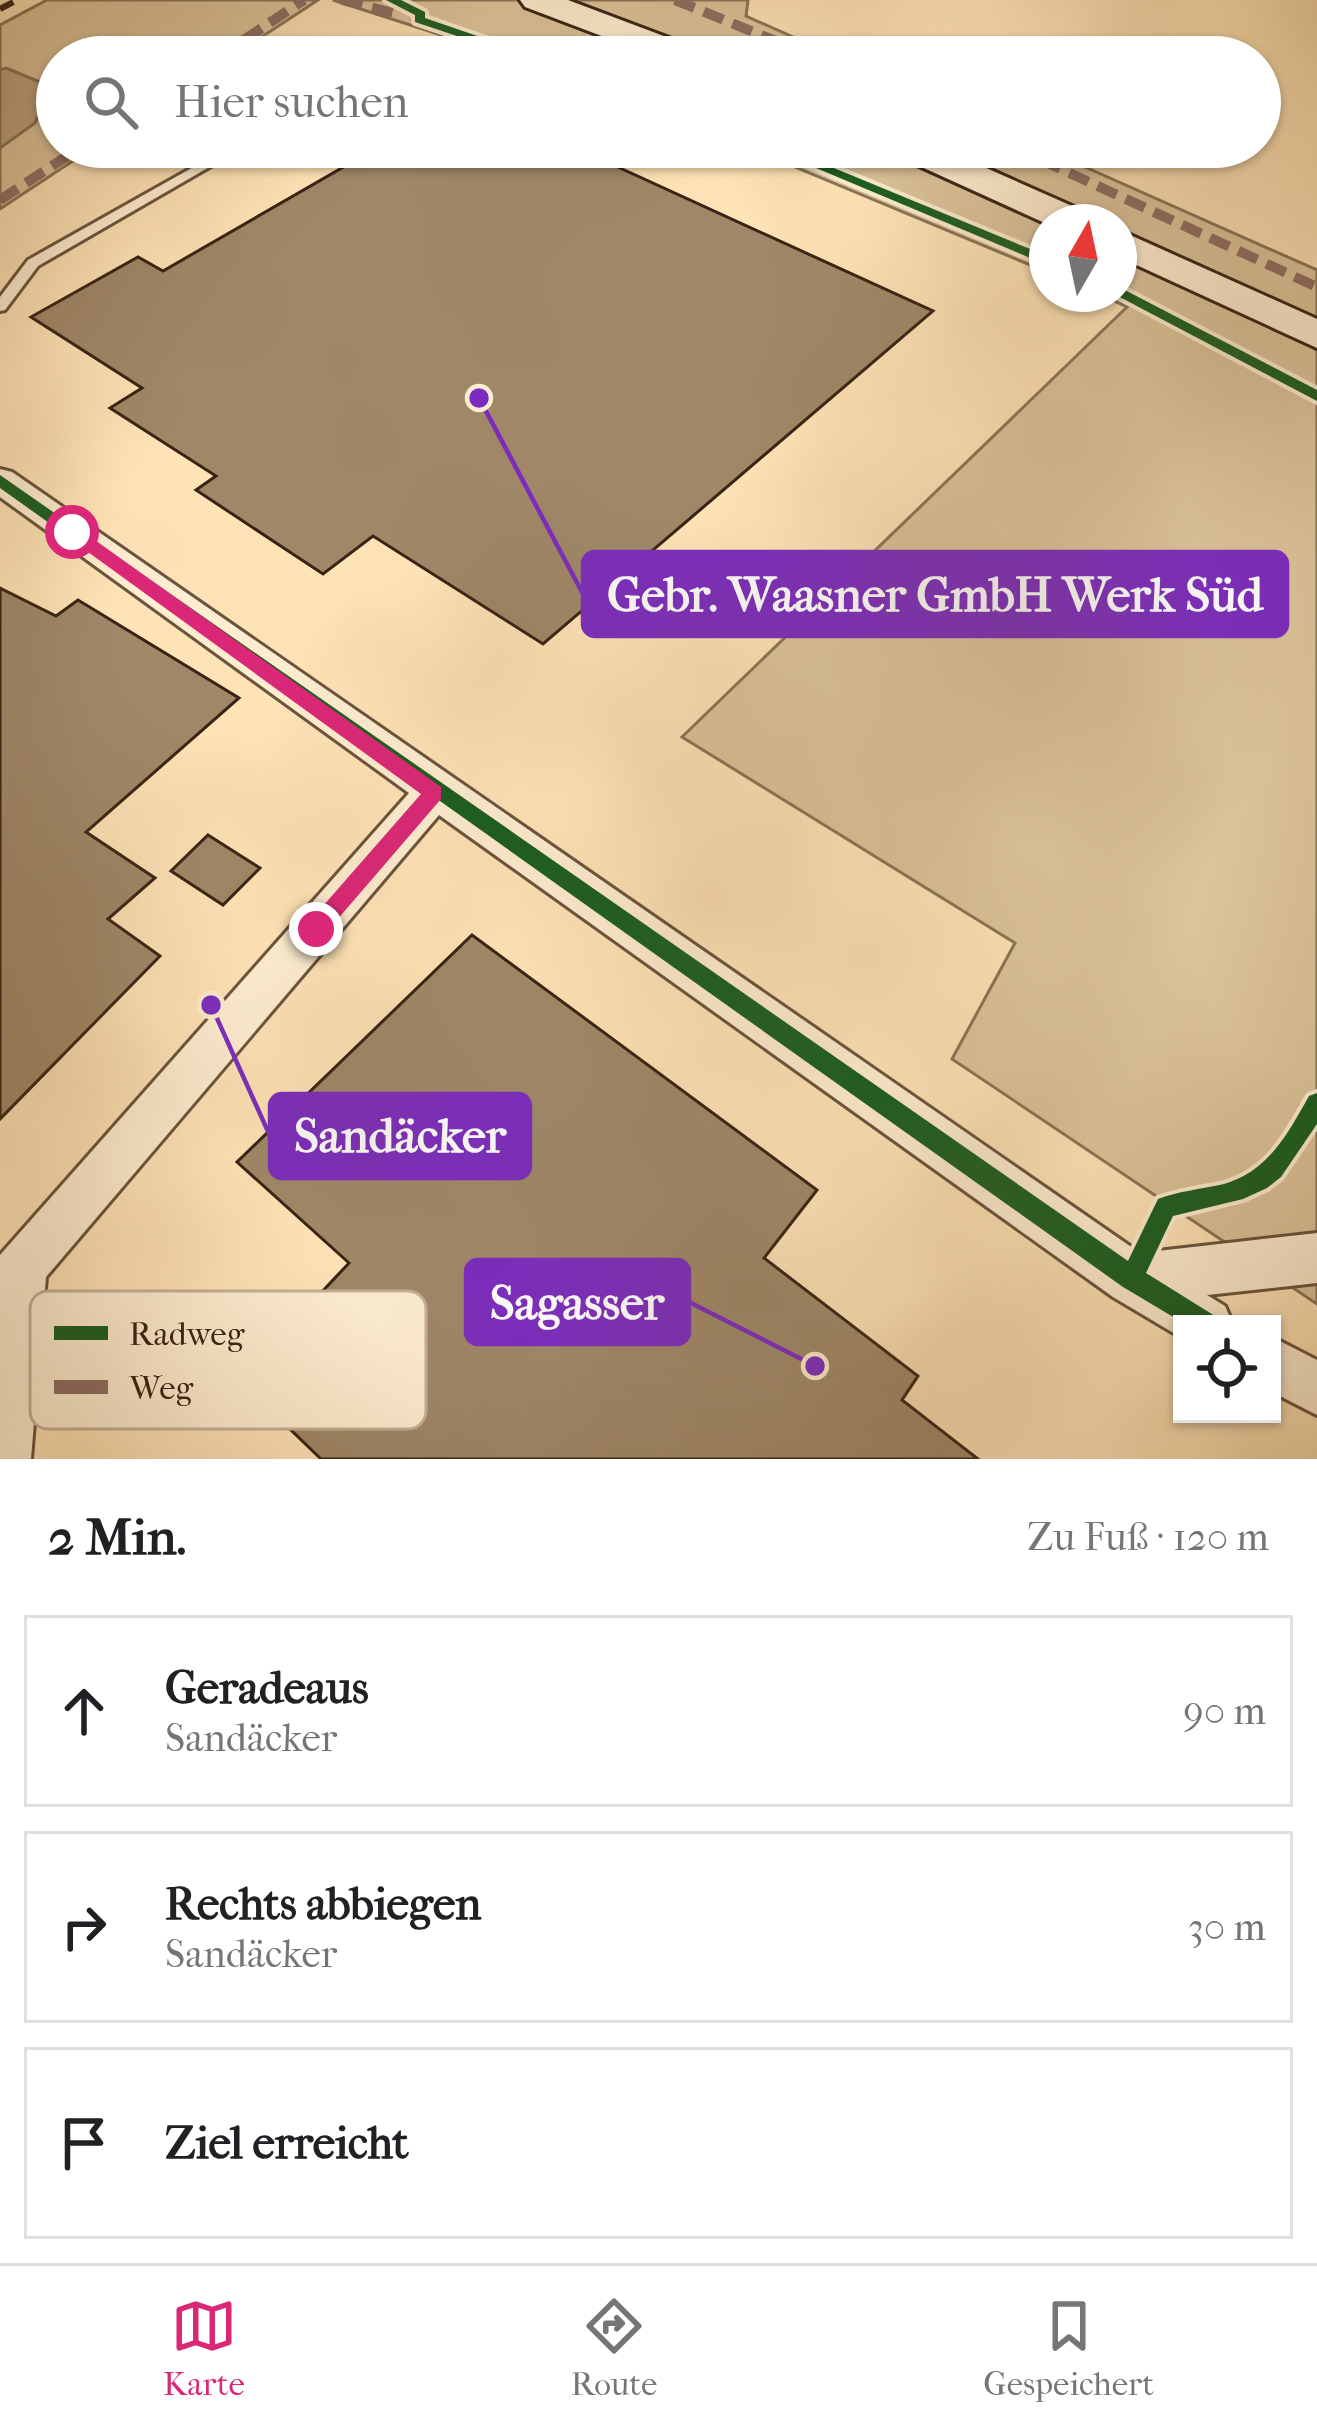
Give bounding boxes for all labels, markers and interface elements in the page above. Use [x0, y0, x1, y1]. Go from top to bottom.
search box [36, 36, 1281, 168]
icon: search [78, 69, 144, 135]
text: Hier suchen [174, 76, 409, 129]
north arrow [1029, 204, 1137, 312]
route start [45, 505, 99, 559]
callout: Gebr. Waasner GmbH Werk Süd [583, 552, 1287, 636]
text: Gebr. Waasner GmbH Werk Süd [607, 567, 1265, 623]
route end [289, 902, 343, 956]
callout: Sandäcker [270, 1094, 530, 1178]
text: Sandäcker [294, 1108, 508, 1164]
callout: Sagasser [466, 1260, 689, 1344]
text: Sagasser [490, 1275, 666, 1331]
legend [30, 1291, 426, 1429]
text: Radweg [129, 1315, 245, 1354]
map controls [1173, 1315, 1281, 1423]
button: locate [1173, 1315, 1281, 1423]
text: Weg [128, 1369, 194, 1408]
text: 2 Min. [48, 1507, 186, 1567]
text: Zu Fuß · 120 m [1027, 1514, 1269, 1560]
text: Geradeaus [165, 1662, 369, 1715]
icon: ahead [51, 1678, 117, 1744]
text: 90 m [1183, 1688, 1266, 1734]
text: Sandäcker [165, 1715, 337, 1761]
text: Rechts abbiegen [165, 1878, 481, 1931]
icon: right [51, 1894, 117, 1960]
text: 30 m [1188, 1904, 1266, 1950]
text: Sandäcker [165, 1931, 337, 1977]
icon: arrive [51, 2110, 117, 2176]
text: Ziel erreicht [165, 2117, 409, 2170]
tab: Karte [163, 2293, 245, 2404]
tab: Route [571, 2293, 657, 2404]
tab: Gespeichert [983, 2293, 1154, 2404]

